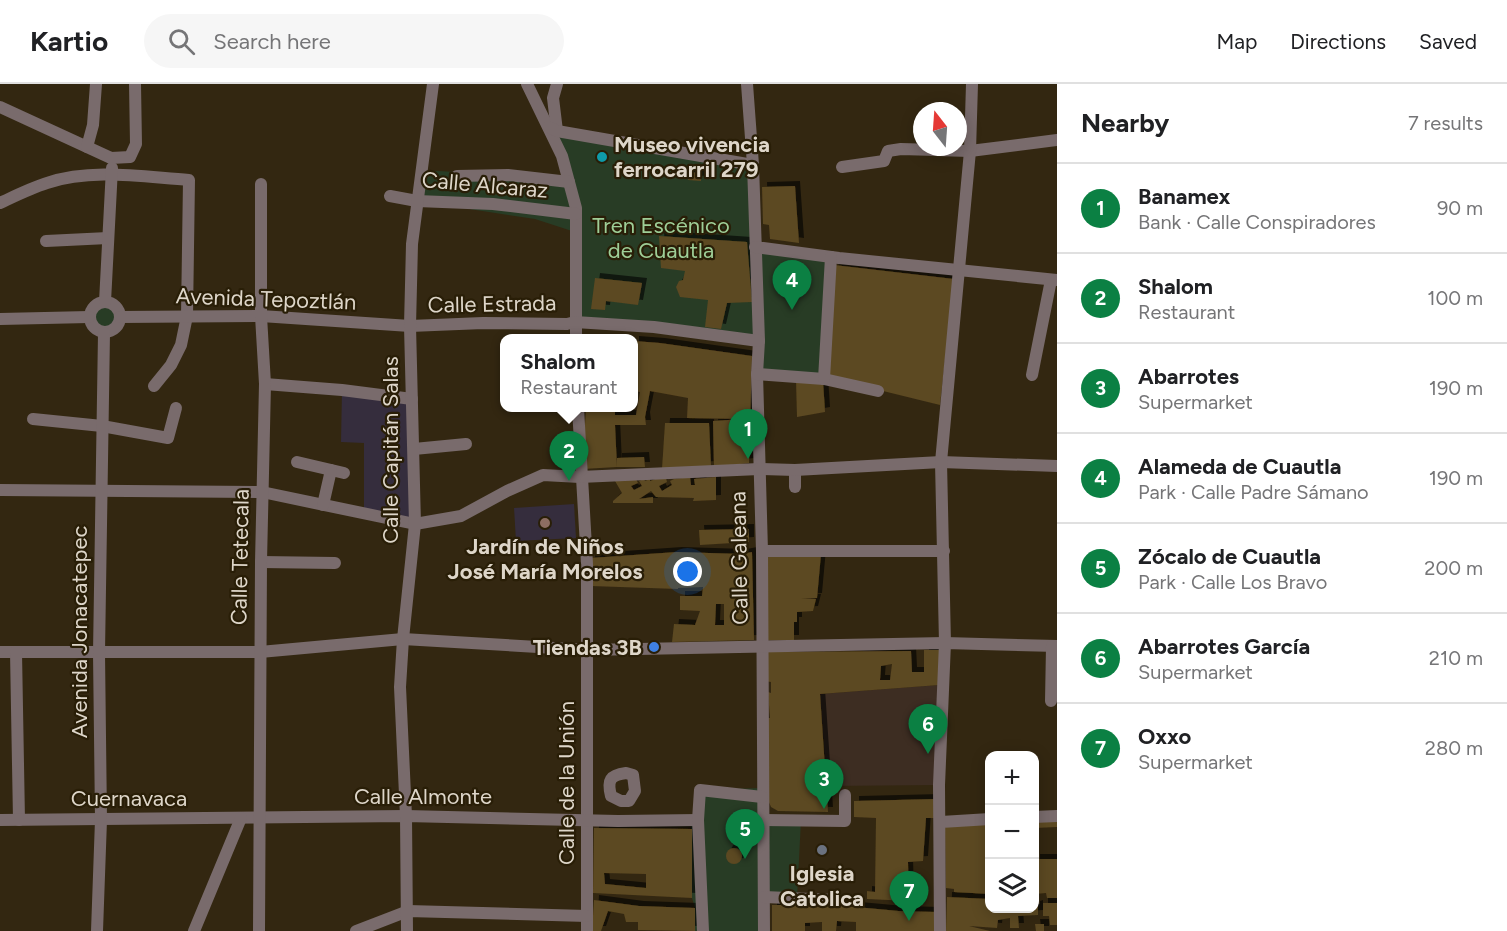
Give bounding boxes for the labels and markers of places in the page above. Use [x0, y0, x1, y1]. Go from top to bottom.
place label: Museo vivencia ferrocarril 279 [614, 131, 770, 183]
marker: Museo vivencia ferrocarril 279 [595, 150, 609, 164]
pin: 4 [772, 260, 812, 310]
pin: 1 [728, 410, 768, 459]
pin: 2 [550, 432, 588, 481]
marker: Jardín de Niños José María Morelos [538, 516, 552, 530]
place label: Jardín de Niños José María Morelos [448, 533, 642, 585]
place label: Tiendas 3B [533, 634, 642, 661]
marker: Tiendas 3B [647, 640, 661, 654]
pin: 6 [908, 704, 948, 754]
pin: 3 [804, 760, 844, 809]
pin: 5 [726, 810, 764, 859]
marker: Iglesia Catolica [815, 843, 829, 857]
place label: Iglesia Catolica [780, 860, 864, 912]
pin: 7 [890, 872, 928, 921]

